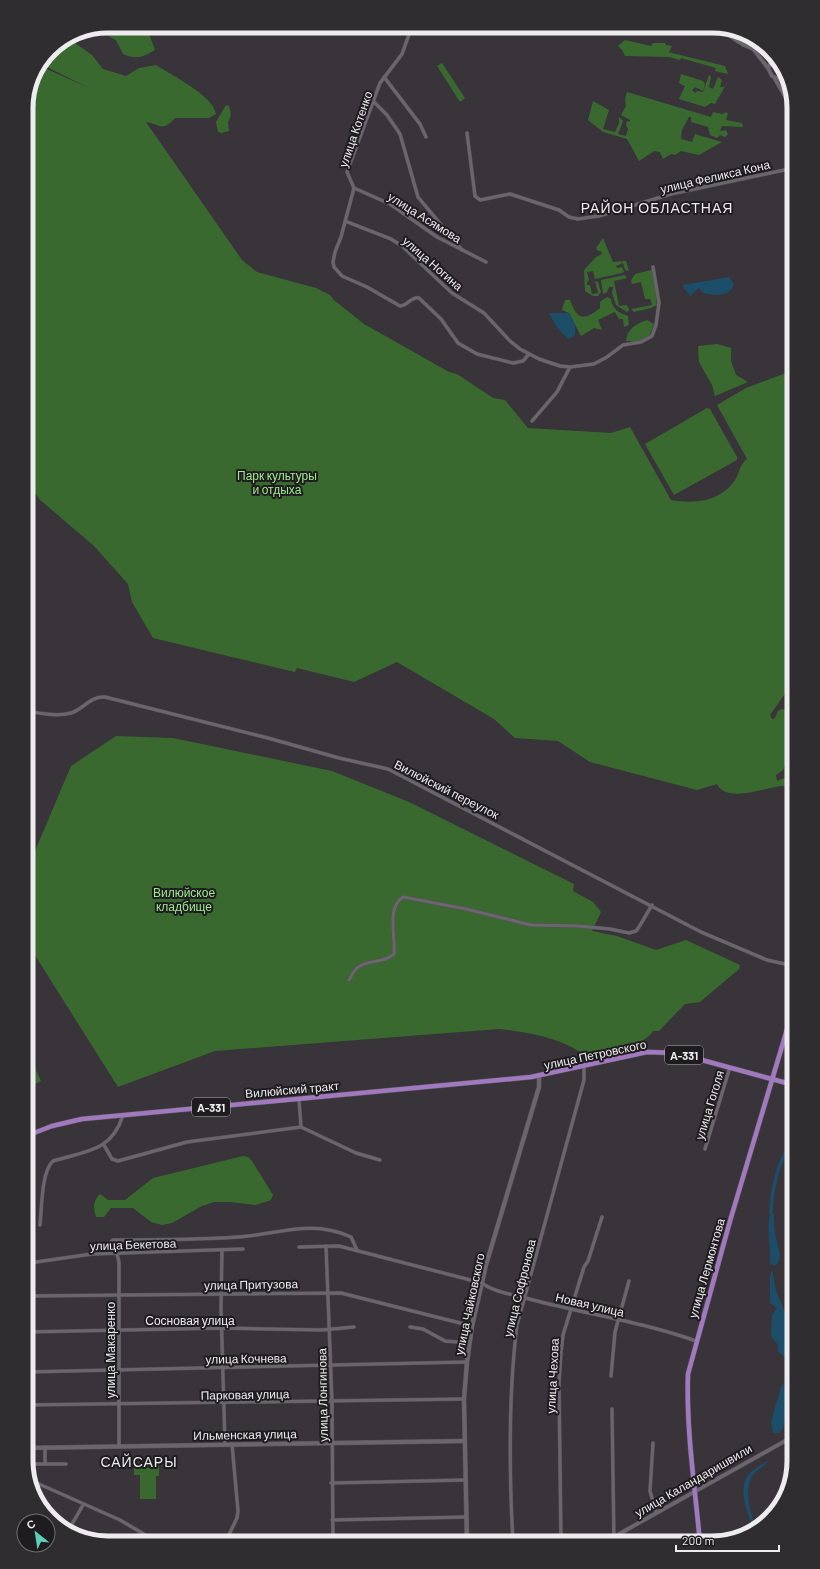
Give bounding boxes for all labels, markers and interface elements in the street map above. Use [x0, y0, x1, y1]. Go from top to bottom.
street label: улица Котенко [335, 89, 376, 169]
street label: улица Феликса Кона [659, 157, 772, 196]
street label: улица Асямова [385, 189, 464, 246]
district label: РАЙОН ОБЛАСТНАЯ [581, 199, 733, 216]
street label: улица Ногина [399, 233, 466, 294]
park label: Парк культуры и отдыха [237, 468, 317, 497]
street label: Вилюйский переулок [392, 757, 502, 823]
park label: Вилюйское кладбище [153, 885, 215, 914]
street label: улица Петровского [543, 1036, 648, 1073]
road number: А-331 [665, 1046, 703, 1064]
street label: улица Гоголя [692, 1069, 727, 1142]
street label: Вилюйский тракт [244, 1078, 340, 1101]
road number: А-331 [192, 1098, 230, 1116]
street label: улица Лермонтова [685, 1216, 728, 1320]
street label: улица Бекетова [90, 1235, 177, 1254]
street label: улица Софронова [500, 1237, 539, 1339]
street label: улица Чайковского [451, 1251, 488, 1356]
street label: улица Притузова [204, 1276, 298, 1293]
street label: Новая улица [554, 1289, 626, 1320]
street label: улица Макаренко [103, 1301, 118, 1398]
street label: Сосновая улица [145, 1313, 235, 1328]
street label: улица Чехова [543, 1338, 562, 1414]
street label: улица Лонгинова [314, 1348, 331, 1442]
street label: улица Кочнева [205, 1350, 287, 1367]
street label: Парковая улица [200, 1386, 290, 1403]
street label: Ильменская улица [193, 1426, 297, 1443]
street label: улица Каландаришвили [632, 1441, 755, 1520]
district label: САЙСАРЫ [100, 1453, 178, 1470]
north arrow [16, 1513, 56, 1553]
text: С [24, 1516, 37, 1532]
scale bar [676, 1527, 779, 1553]
text: 200 m [682, 1533, 714, 1547]

